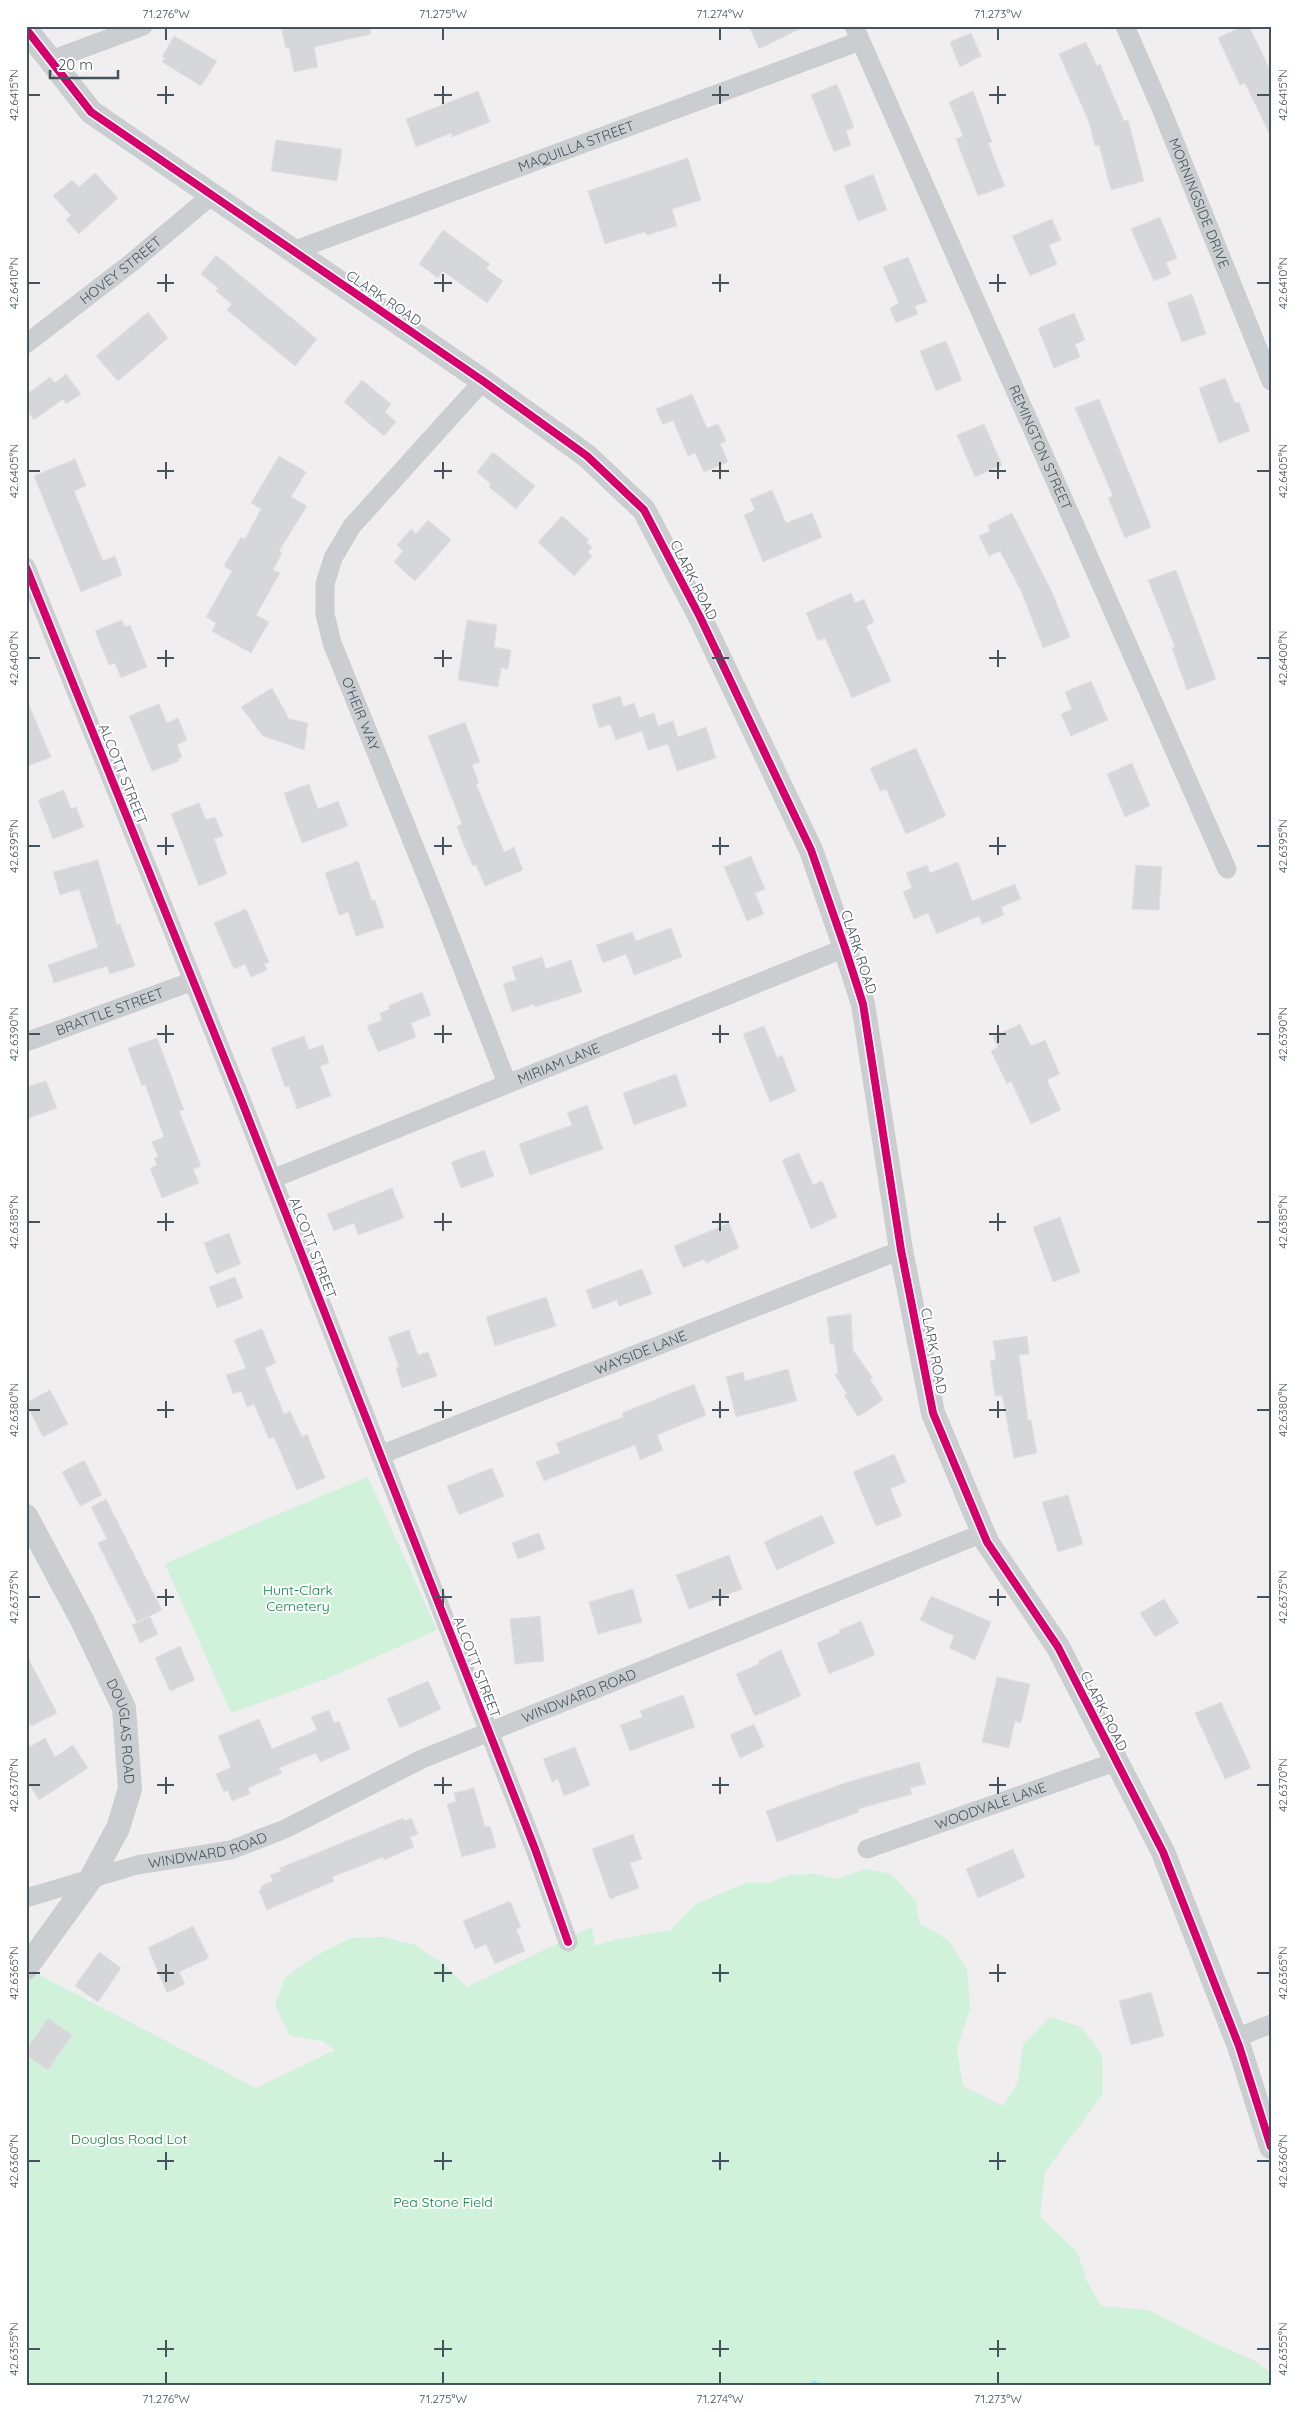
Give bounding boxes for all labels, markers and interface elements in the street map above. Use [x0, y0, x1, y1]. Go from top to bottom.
text: 71.276°W [142, 6, 190, 21]
text: 71.275°W [419, 6, 467, 21]
text: 71.274°W [696, 6, 744, 21]
text: 71.273°W [974, 6, 1022, 21]
scale bar [50, 48, 118, 80]
text: 20 m [58, 55, 93, 74]
text: 42.6415°N [6, 69, 21, 121]
text: 42.6415°N [1275, 69, 1290, 121]
street label: MAQUILLA STREET [515, 116, 637, 176]
street label: MORNINGSIDE DRIVE [1165, 135, 1234, 271]
street label: HOVEY STREET [76, 232, 165, 308]
text: 42.6410°N [6, 257, 21, 309]
text: 42.6410°N [1275, 257, 1290, 309]
street label: CLARK ROAD [343, 266, 425, 330]
street label: REMINGTON STREET [1005, 382, 1076, 513]
text: 42.6405°N [6, 444, 21, 498]
text: 42.6405°N [1275, 444, 1290, 498]
street label: CLARK ROAD [666, 537, 722, 623]
text: 42.6400°N [6, 630, 21, 686]
text: 42.6400°N [1275, 630, 1290, 686]
street label: O'HEIR WAY [338, 674, 384, 753]
street label: ALCOTT STREET [95, 721, 151, 827]
text: 42.6395°N [6, 819, 21, 873]
text: 42.6395°N [1275, 819, 1290, 873]
street label: CLARK ROAD [837, 908, 881, 996]
street label: BRATTLE STREET [53, 984, 166, 1039]
text: 42.6390°N [6, 1007, 21, 1061]
text: 42.6390°N [1275, 1007, 1290, 1061]
street label: MIRIAM LANE [515, 1039, 602, 1088]
text: 42.6385°N [6, 1195, 21, 1249]
street label: ALCOTT STREET [285, 1195, 341, 1301]
text: 42.6385°N [1275, 1195, 1290, 1249]
street label: CLARK ROAD [917, 1306, 951, 1396]
street label: WAYSIDE LANE [592, 1326, 689, 1379]
text: 42.6380°N [6, 1383, 21, 1437]
text: 42.6380°N [1275, 1383, 1290, 1437]
text: 42.6375°N [6, 1570, 21, 1624]
text: 42.6375°N [1275, 1570, 1290, 1624]
park label: Hunt-Clark Cemetery [263, 1581, 333, 1615]
street label: ALCOTT STREET [449, 1614, 505, 1720]
street label: WINDWARD ROAD [519, 1665, 639, 1727]
street label: CLARK ROAD [1076, 1668, 1132, 1754]
street label: DOUGLAS ROAD [102, 1676, 139, 1785]
text: 42.6370°N [6, 1758, 21, 1812]
text: 42.6370°N [1275, 1758, 1290, 1812]
street label: WOODVALE LANE [933, 1778, 1049, 1833]
street label: WINDWARD ROAD [147, 1828, 270, 1872]
text: 42.6365°N [6, 1946, 21, 2000]
text: 42.6365°N [1275, 1946, 1290, 2000]
park label: Douglas Road Lot [71, 2130, 187, 2148]
text: 42.6360°N [6, 2134, 21, 2188]
text: 42.6360°N [1275, 2134, 1290, 2188]
park label: Pea Stone Field [393, 2193, 493, 2211]
text: 42.6355°N [6, 2322, 21, 2376]
text: 42.6355°N [1275, 2322, 1290, 2376]
text: 71.276°W [142, 2391, 190, 2406]
text: 71.275°W [419, 2391, 467, 2406]
text: 71.274°W [696, 2391, 744, 2406]
text: 71.273°W [974, 2391, 1022, 2406]

